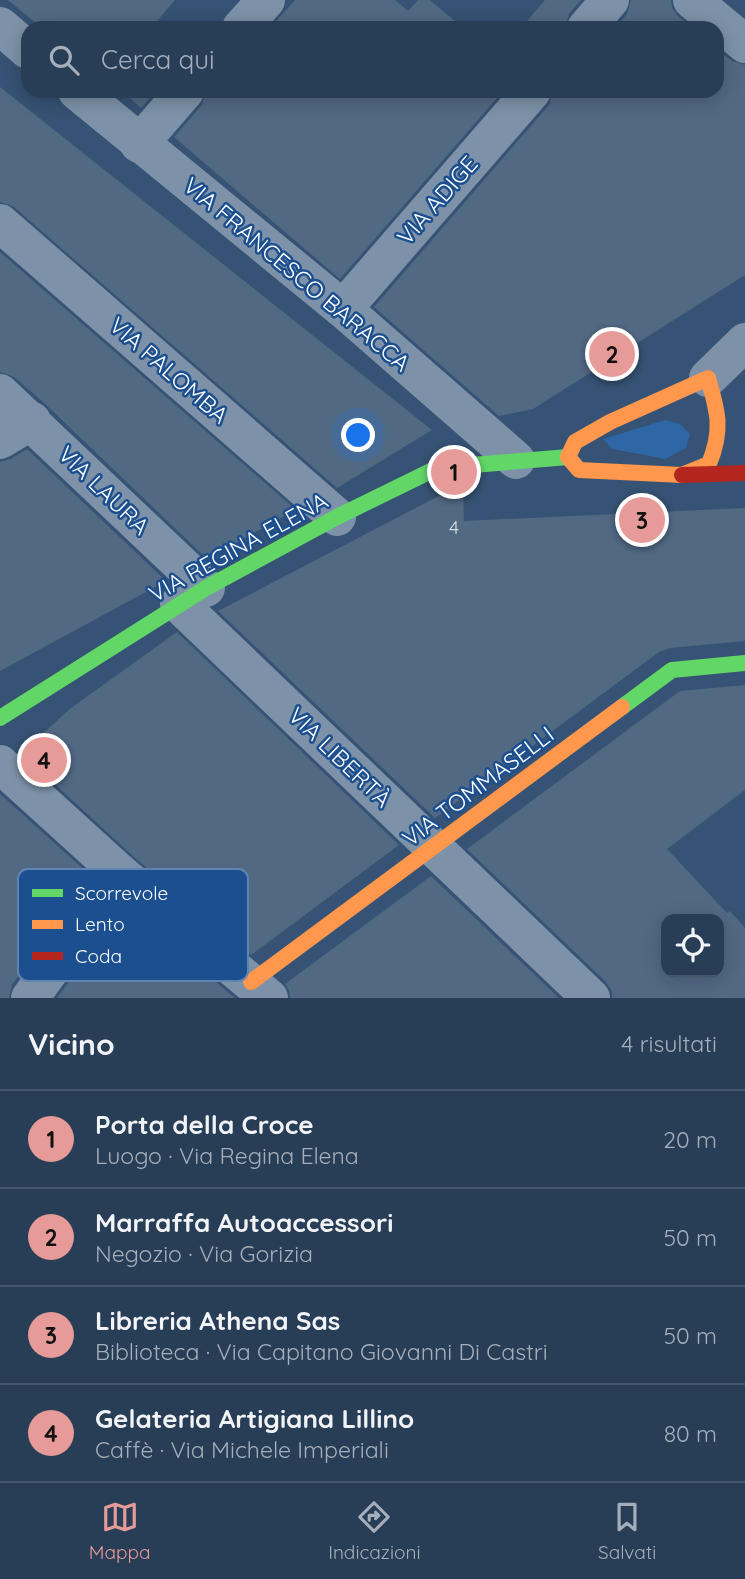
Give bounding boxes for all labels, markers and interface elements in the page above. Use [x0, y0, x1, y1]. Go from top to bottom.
search box [21, 21, 724, 98]
icon: search [45, 41, 83, 79]
text: Cerca qui [101, 43, 215, 76]
street label: VIA ADIGE [390, 150, 484, 250]
street label: VIA FRANCESCO BARACCA [178, 171, 416, 377]
street label: VIA PALOMBA [103, 310, 235, 430]
pin: 2 [589, 328, 635, 380]
your location [341, 418, 375, 452]
street label: VIA LAURA [52, 439, 156, 541]
pin: 1 [431, 446, 477, 498]
street label: VIA REGINA ELENA [143, 486, 333, 608]
pin: 3 [619, 494, 665, 546]
house number: 4 [449, 515, 459, 539]
street label: VIA LIBERTÀ [282, 701, 398, 813]
street label: VIA TOMMASELLI [396, 720, 560, 852]
pin: 4 [21, 734, 67, 786]
legend [18, 869, 248, 981]
text: Scorrevole [75, 881, 168, 905]
text: Lento [75, 912, 125, 936]
map controls [661, 914, 724, 977]
button: locate [661, 914, 724, 977]
text: Coda [75, 944, 122, 968]
text: Vicino [28, 1025, 115, 1063]
text: 4 risultati [621, 1029, 717, 1058]
text: Porta della Croce [95, 1108, 314, 1141]
text: 1 [47, 1125, 55, 1154]
text: 20 m [663, 1125, 717, 1154]
text: Luogo · Via Regina Elena [95, 1141, 359, 1170]
text: Marraffa Autoaccessori [95, 1206, 393, 1239]
text: 2 [44, 1223, 58, 1252]
text: 50 m [664, 1223, 717, 1252]
text: Negozio · Via Gorizia [95, 1239, 313, 1268]
text: Libreria Athena Sas [95, 1304, 340, 1337]
text: 3 [45, 1321, 57, 1350]
text: 50 m [664, 1321, 717, 1350]
text: Biblioteca · Via Capitano Giovanni Di Castri [95, 1337, 548, 1366]
text: Gelateria Artigiana Lillino [95, 1402, 414, 1435]
text: 4 [44, 1419, 58, 1448]
text: 80 m [664, 1419, 717, 1448]
text: Caffè · Via Michele Imperiali [95, 1435, 389, 1464]
tab: Mappa [89, 1498, 151, 1564]
tab: Indicazioni [328, 1498, 421, 1564]
tab: Salvati [598, 1498, 656, 1564]

